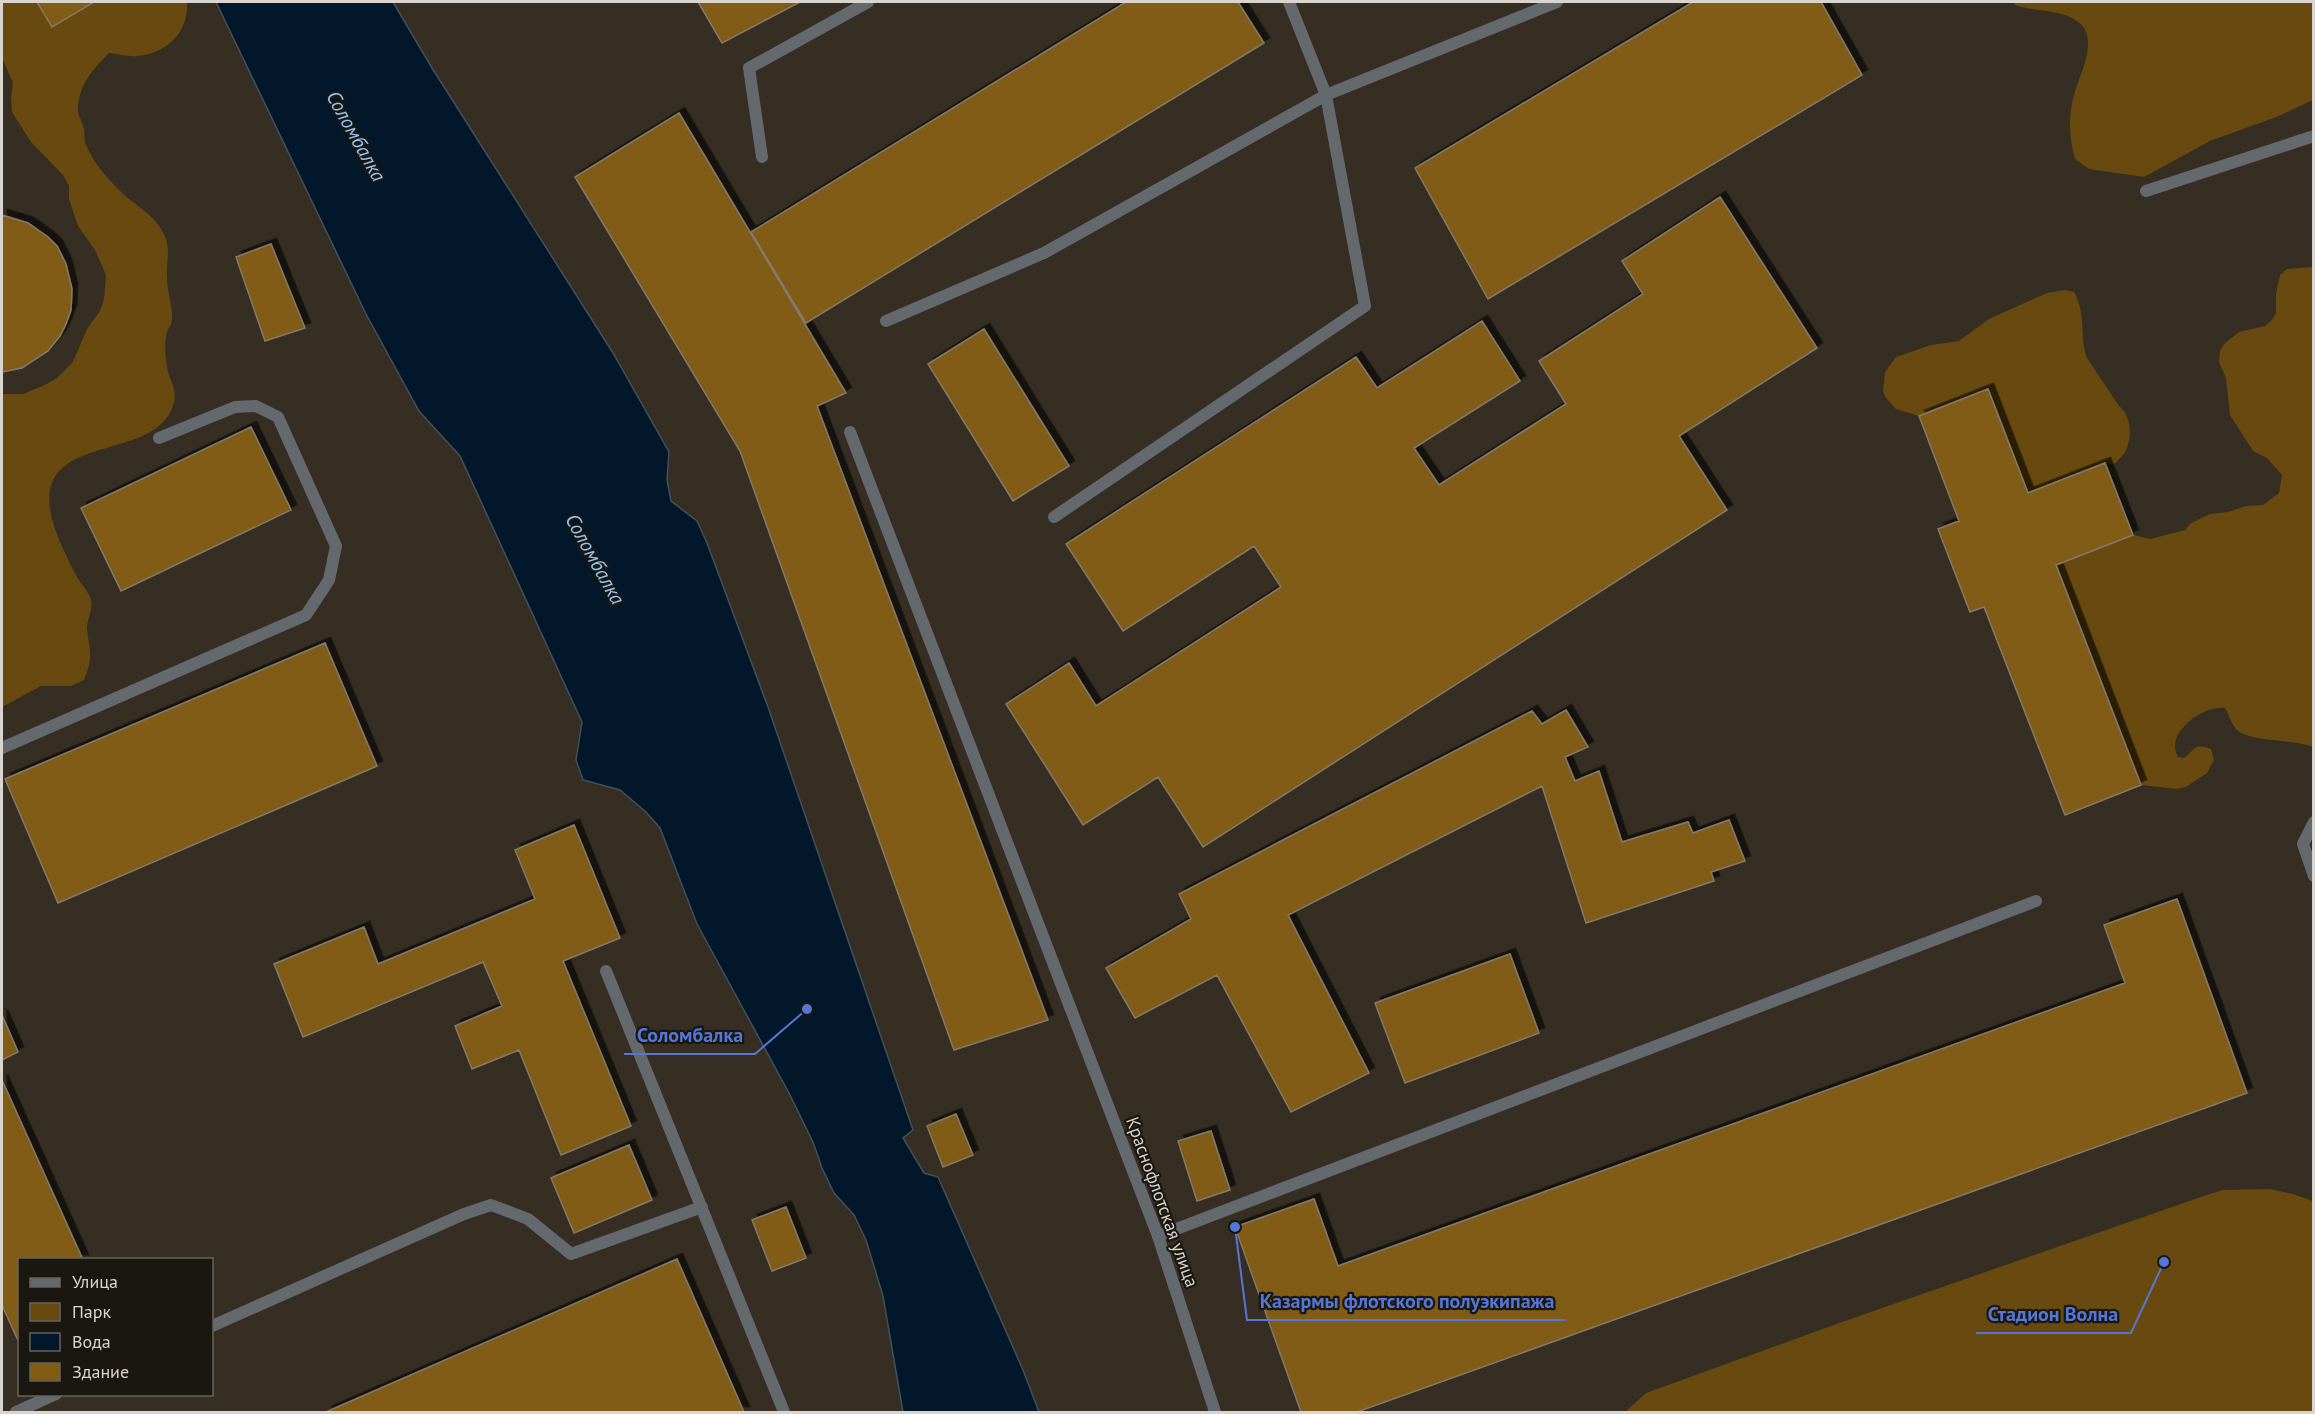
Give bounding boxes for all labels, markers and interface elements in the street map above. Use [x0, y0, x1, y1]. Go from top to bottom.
water label: Соломбалка [320, 86, 392, 186]
water label: Соломбалка [559, 509, 631, 609]
callout: Соломбалка [624, 1016, 755, 1054]
text: Соломбалка [637, 1022, 743, 1048]
street label: Краснофлотская улица [1121, 1114, 1204, 1290]
legend [18, 1258, 213, 1396]
text: Улица [72, 1270, 118, 1293]
callout: Казармы флотского полуэкипажа [1247, 1282, 1566, 1320]
text: Казармы флотского полуэкипажа [1260, 1288, 1554, 1314]
callout: Стадион Волна [1976, 1295, 2131, 1333]
text: Парк [72, 1300, 112, 1323]
text: Стадион Волна [1988, 1301, 2118, 1327]
text: Вода [72, 1330, 111, 1353]
text: Здание [72, 1360, 129, 1383]

